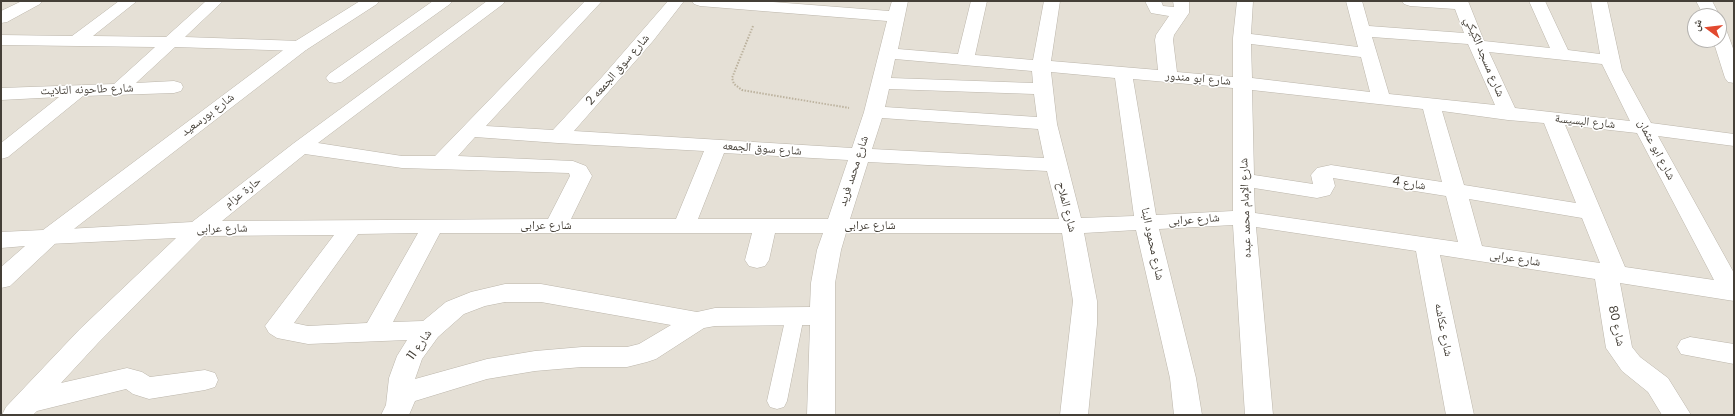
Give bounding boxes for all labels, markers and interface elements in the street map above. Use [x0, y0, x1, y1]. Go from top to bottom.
north arrow [1687, 8, 1727, 48]
street label: شارع مسجد الكيكي [1461, 15, 1507, 99]
text: ش [1687, 17, 1706, 33]
street label: شارع سوق الجمعه 2 [583, 32, 653, 108]
street label: شارع ابو مندور [1165, 69, 1231, 89]
street label: شارع طاحونه التلايت [40, 81, 134, 99]
street label: شارع بورسعيد [179, 90, 237, 140]
street label: شارع البسيسة [1554, 112, 1616, 132]
street label: شارع ابو عثمان [1634, 117, 1678, 183]
street label: شارع محمد فريد [836, 134, 872, 208]
street label: شارع سوق الجمعه [722, 139, 802, 159]
street label: شارع الإمام محمد عبده [1237, 158, 1255, 258]
street label: حارة عزام [222, 174, 264, 212]
street label: شارع 4 [1391, 174, 1427, 194]
street label: شارع الملاح [1053, 180, 1079, 234]
street label: شارع محمود البنا [1137, 206, 1167, 282]
street label: شارع عرابى [1168, 211, 1220, 229]
street label: شارع عرابى [520, 219, 572, 233]
street label: شارع عرابى [844, 219, 896, 233]
street label: شارع عرابى [196, 221, 248, 237]
street label: شارع عرابى [1489, 248, 1541, 270]
street label: شارع عكاشه [1431, 302, 1455, 358]
street label: شارع 80 [1605, 304, 1627, 348]
street label: شارع 11 [404, 327, 436, 363]

